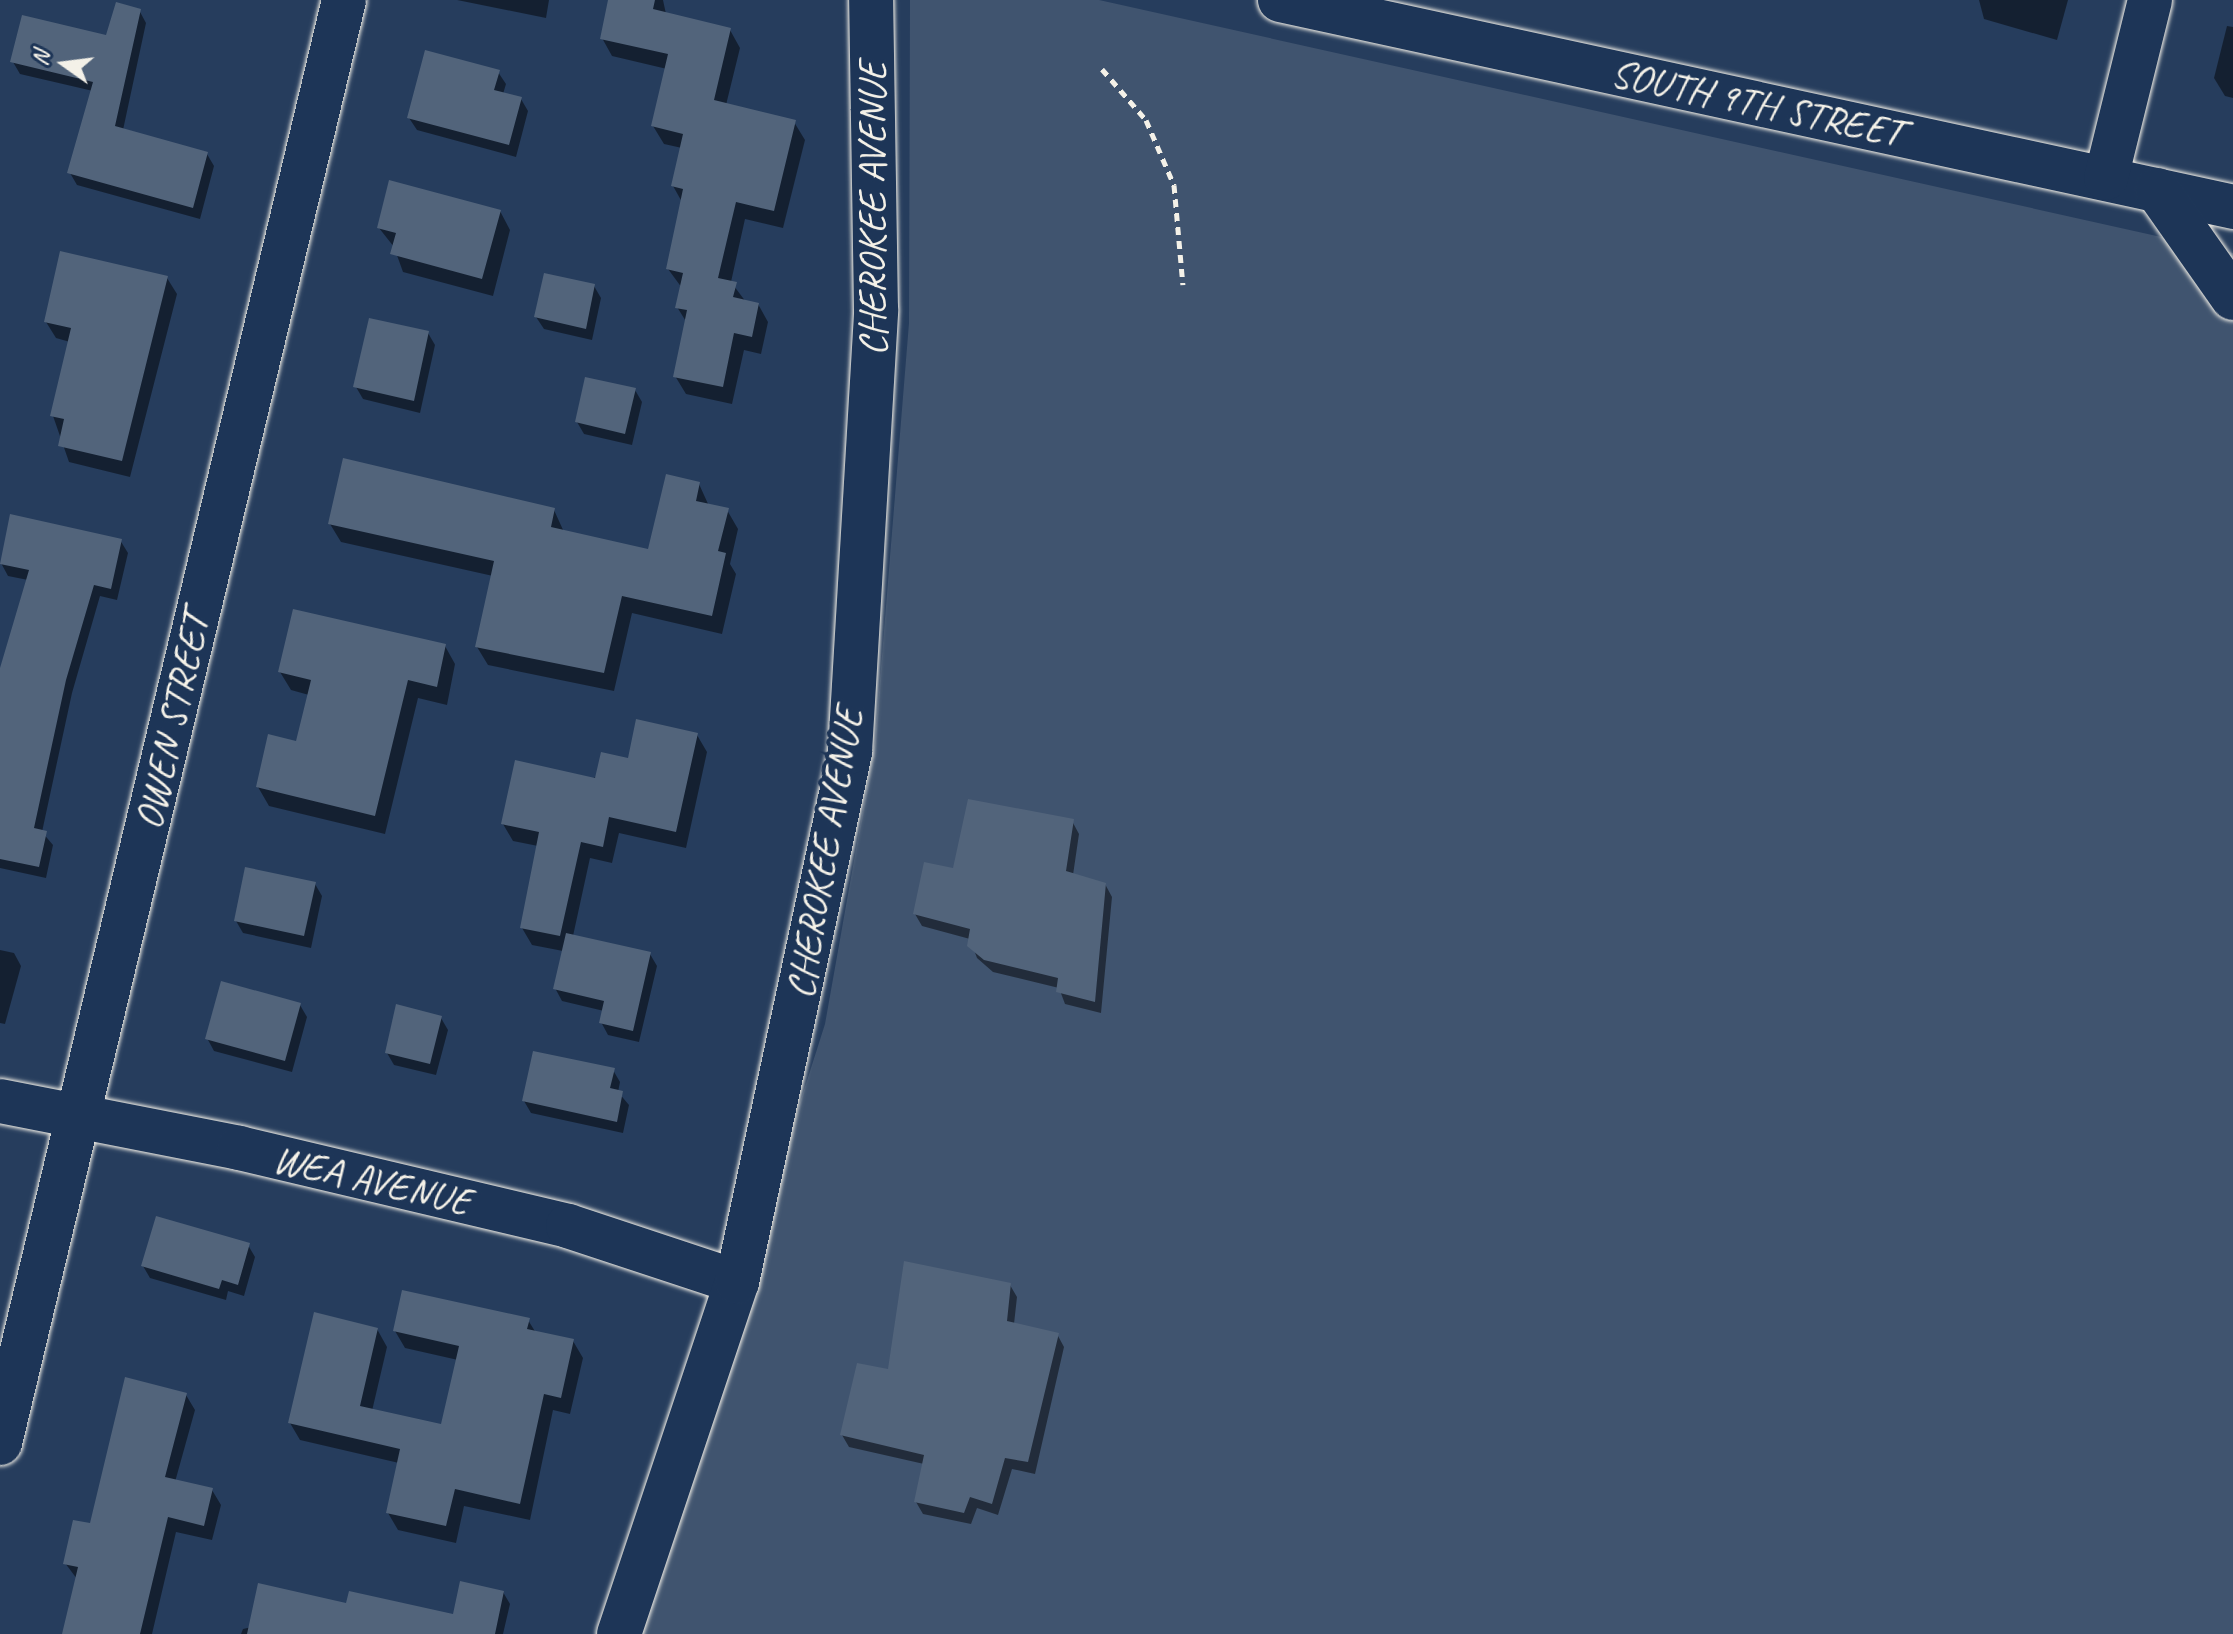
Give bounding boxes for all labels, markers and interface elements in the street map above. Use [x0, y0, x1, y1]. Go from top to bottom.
north arrow [24, 24, 104, 104]
text: N [25, 48, 56, 68]
street label: SOUTH 9TH STREET [1607, 49, 1907, 157]
street label: CHEROKEE AVENUE [848, 62, 896, 356]
street label: OWEN STREET [124, 608, 220, 834]
street label: CHEROKEE AVENUE [775, 704, 873, 1002]
street label: WEA AVENUE [268, 1134, 476, 1226]

